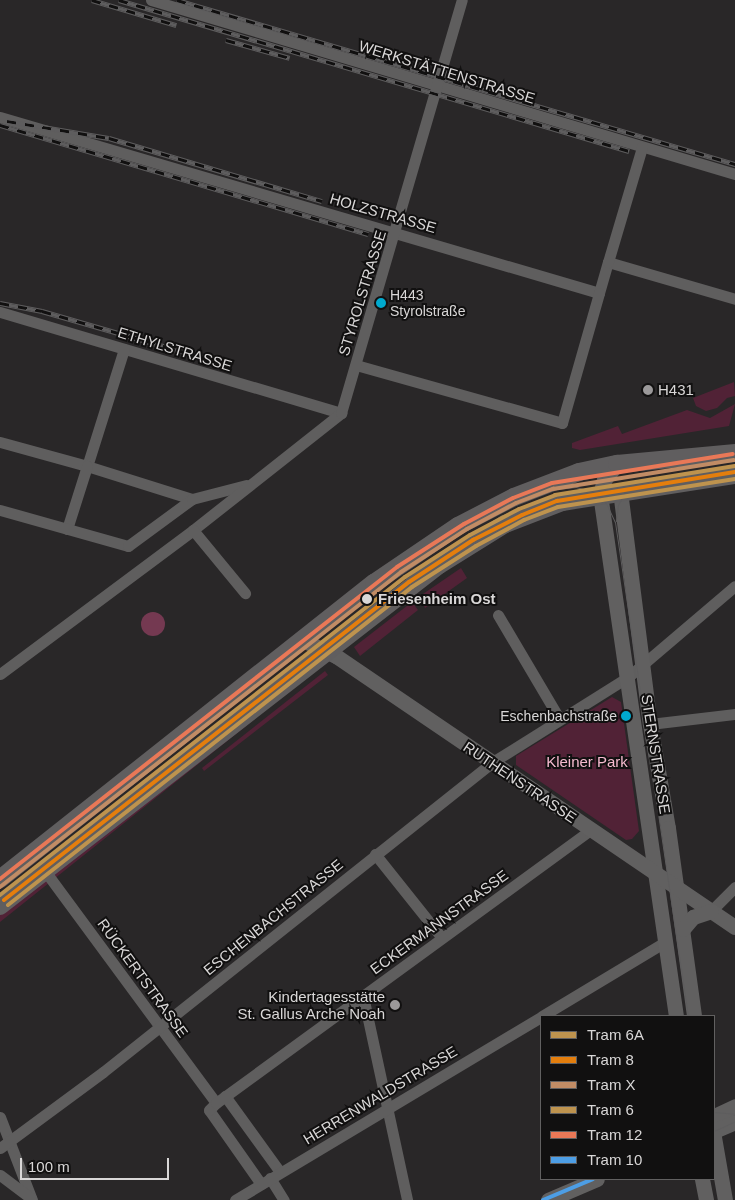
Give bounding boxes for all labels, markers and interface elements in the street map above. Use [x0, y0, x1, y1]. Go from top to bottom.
street label: WERKSTÄTTENSTRASSE [357, 37, 537, 107]
street label: HOLZSTRASSE [328, 189, 438, 237]
street label: STYROLSTRASSE [334, 228, 390, 358]
place label: H443 Styrolstraße [390, 287, 465, 320]
marker: H443 Styrolstraße [376, 298, 386, 308]
street label: ETHYLSTRASSE [116, 323, 234, 375]
place label: H431 [658, 381, 694, 399]
marker: H431 [642, 384, 654, 396]
place label: Friesenheim Ost [378, 590, 496, 608]
marker: Friesenheim Ost [360, 592, 374, 606]
street label: STERNSTRASSE [638, 693, 674, 815]
place label: Eschenbachstraße [500, 708, 617, 724]
marker: Eschenbachstraße [621, 711, 631, 721]
street label: RUTHENSTRASSE [460, 737, 580, 827]
park label: Kleiner Park [546, 753, 628, 771]
street label: ESCHENBACHSTRASSE [200, 855, 346, 979]
street label: ECKERMANNSTRASSE [367, 866, 511, 978]
street label: RÜCKERTSTRASSE [94, 915, 192, 1041]
place label: Kindertagesstätte St. Gallus Arche Noah [237, 987, 385, 1022]
marker: Kindertagesstätte St. Gallus Arche Noah [389, 999, 401, 1011]
legend [540, 1015, 715, 1180]
text: Tram 6A [587, 1026, 644, 1043]
street label: HERRENWALDSTRASSE [300, 1042, 460, 1148]
text: Tram 8 [587, 1051, 634, 1068]
text: Tram X [587, 1076, 636, 1093]
text: Tram 6 [587, 1101, 634, 1118]
text: Tram 12 [587, 1126, 642, 1143]
scale bar [22, 1148, 171, 1180]
text: Tram 10 [587, 1151, 642, 1168]
text: 100 m [28, 1158, 70, 1175]

